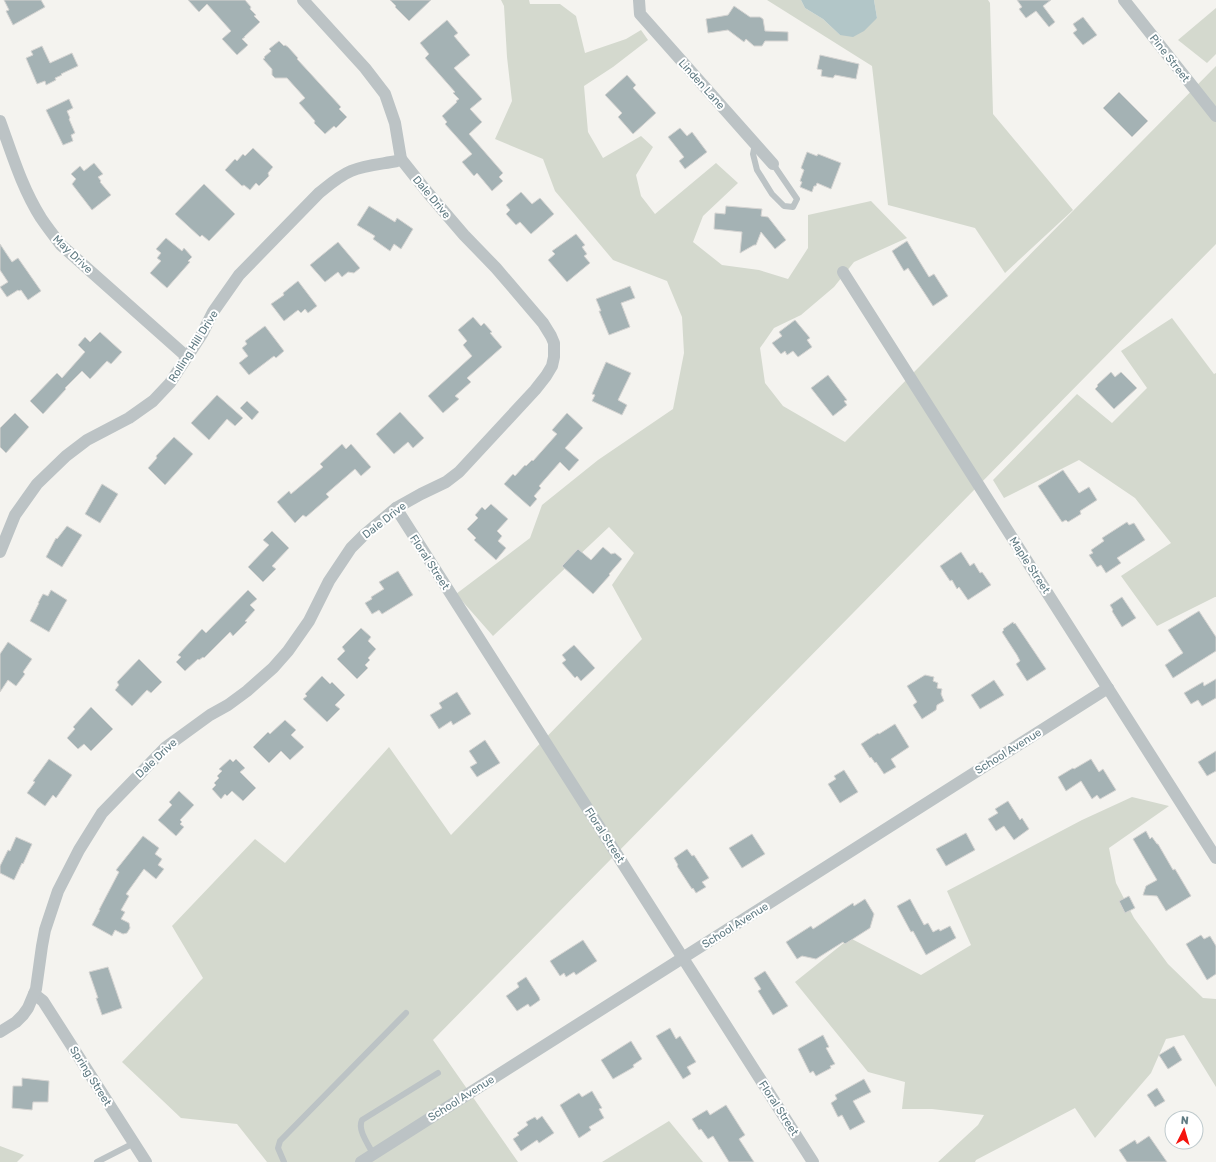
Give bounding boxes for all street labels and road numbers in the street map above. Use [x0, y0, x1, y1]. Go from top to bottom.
street label: Pine Street [1147, 32, 1193, 85]
street label: Linden Lane [676, 57, 727, 112]
street label: Dale Drive [410, 173, 453, 221]
street label: May Drive [50, 232, 95, 276]
street label: Rolling Hill Drive [166, 308, 221, 385]
street label: Dale Drive [360, 499, 409, 541]
street label: Floral Street [407, 532, 452, 593]
street label: Maple Street [1007, 535, 1053, 597]
street label: School Avenue [973, 726, 1044, 777]
street label: Dale Drive [133, 736, 180, 781]
street label: Floral Street [582, 805, 627, 866]
street label: School Avenue [700, 900, 771, 951]
street label: Spring Street [67, 1044, 114, 1109]
street label: School Avenue [426, 1073, 497, 1124]
street label: Floral Street [756, 1078, 801, 1139]

